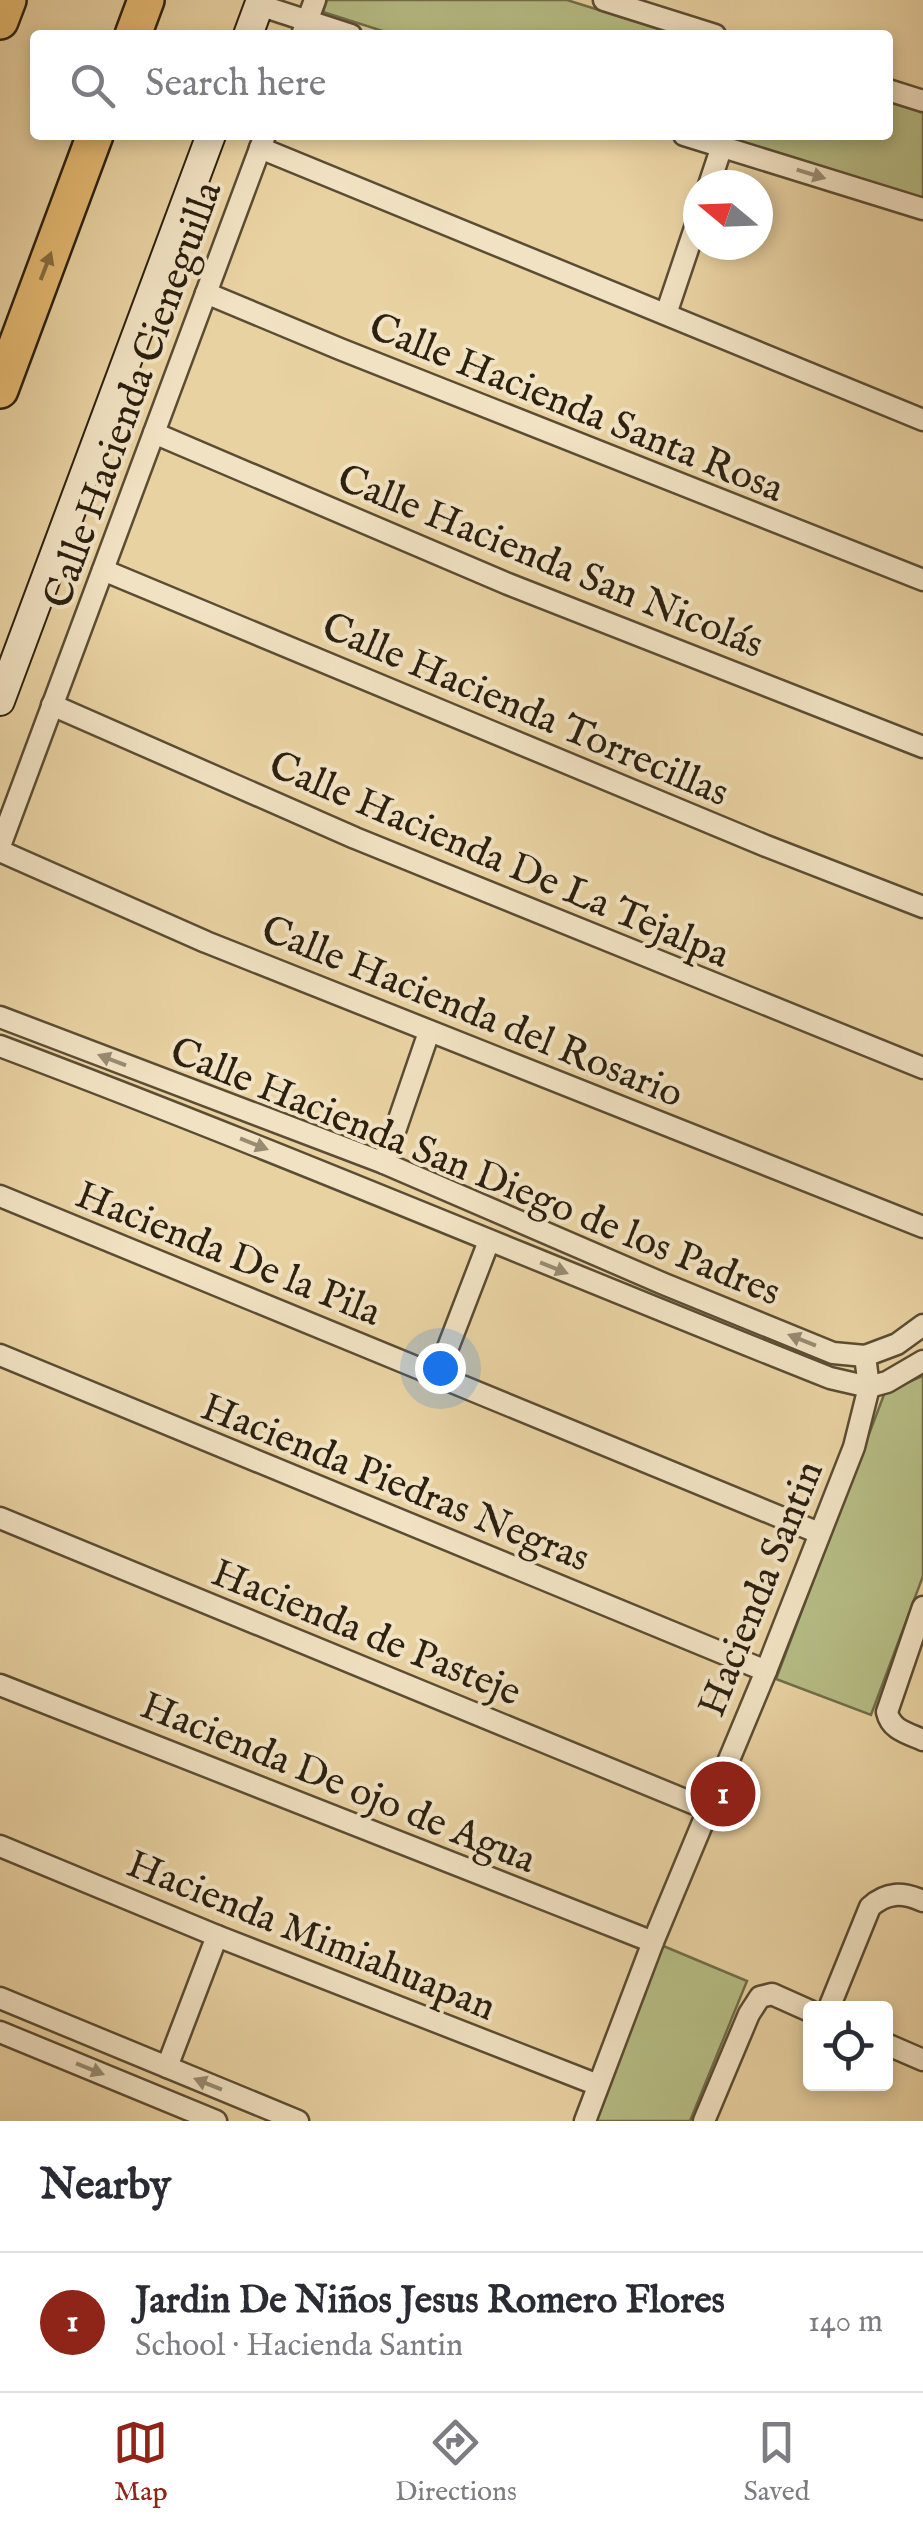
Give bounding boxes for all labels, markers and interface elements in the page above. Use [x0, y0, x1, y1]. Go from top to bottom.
search box [30, 30, 893, 140]
icon: search [65, 58, 120, 113]
text: Search here [145, 61, 326, 109]
one-way arrow [796, 167, 827, 182]
north arrow [683, 170, 773, 260]
street label: Calle Hacienda Cieneguilla [33, 174, 236, 616]
one-way arrow [39, 250, 55, 280]
street label: Calle Hacienda Santa Rosa [361, 303, 791, 516]
street label: Calle Hacienda San Nicolás [329, 454, 770, 672]
street label: Calle Hacienda Torrecillas [314, 602, 736, 820]
street label: Calle Hacienda De La Tejalpa [261, 741, 737, 982]
street label: Calle Hacienda del Rosario [253, 905, 690, 1121]
street label: Calle Hacienda San Diego de los Padres [162, 1027, 787, 1319]
one-way arrow [97, 1052, 127, 1067]
one-way arrow [239, 1137, 269, 1153]
street label: Hacienda De la Pila [68, 1171, 388, 1340]
one-way arrow [540, 1261, 570, 1277]
one-way arrow [787, 1332, 817, 1348]
your location [415, 1343, 466, 1394]
street label: Hacienda Piedras Negras [193, 1383, 596, 1585]
street label: Hacienda Santin [688, 1454, 837, 1725]
street label: Hacienda de Pasteje [204, 1549, 528, 1719]
street label: Hacienda De ojo de Agua [133, 1682, 544, 1887]
pin: 1 [690, 1756, 756, 1832]
street label: Hacienda Mimiahuapan [119, 1840, 502, 2034]
map controls [803, 2001, 893, 2091]
button: locate [803, 2001, 893, 2091]
one-way arrow [75, 2062, 105, 2078]
one-way arrow [193, 2076, 222, 2092]
text: Nearby [40, 2160, 171, 2213]
text: Jardin De Niños Jesus Romero Flores [135, 2278, 725, 2326]
text: 1 [67, 2302, 78, 2343]
text: 140 m [808, 2302, 883, 2343]
text: School · Hacienda Santin [135, 2326, 463, 2367]
tab: Map [113, 2415, 168, 2510]
tab: Directions [395, 2415, 517, 2510]
tab: Saved [743, 2415, 810, 2510]

